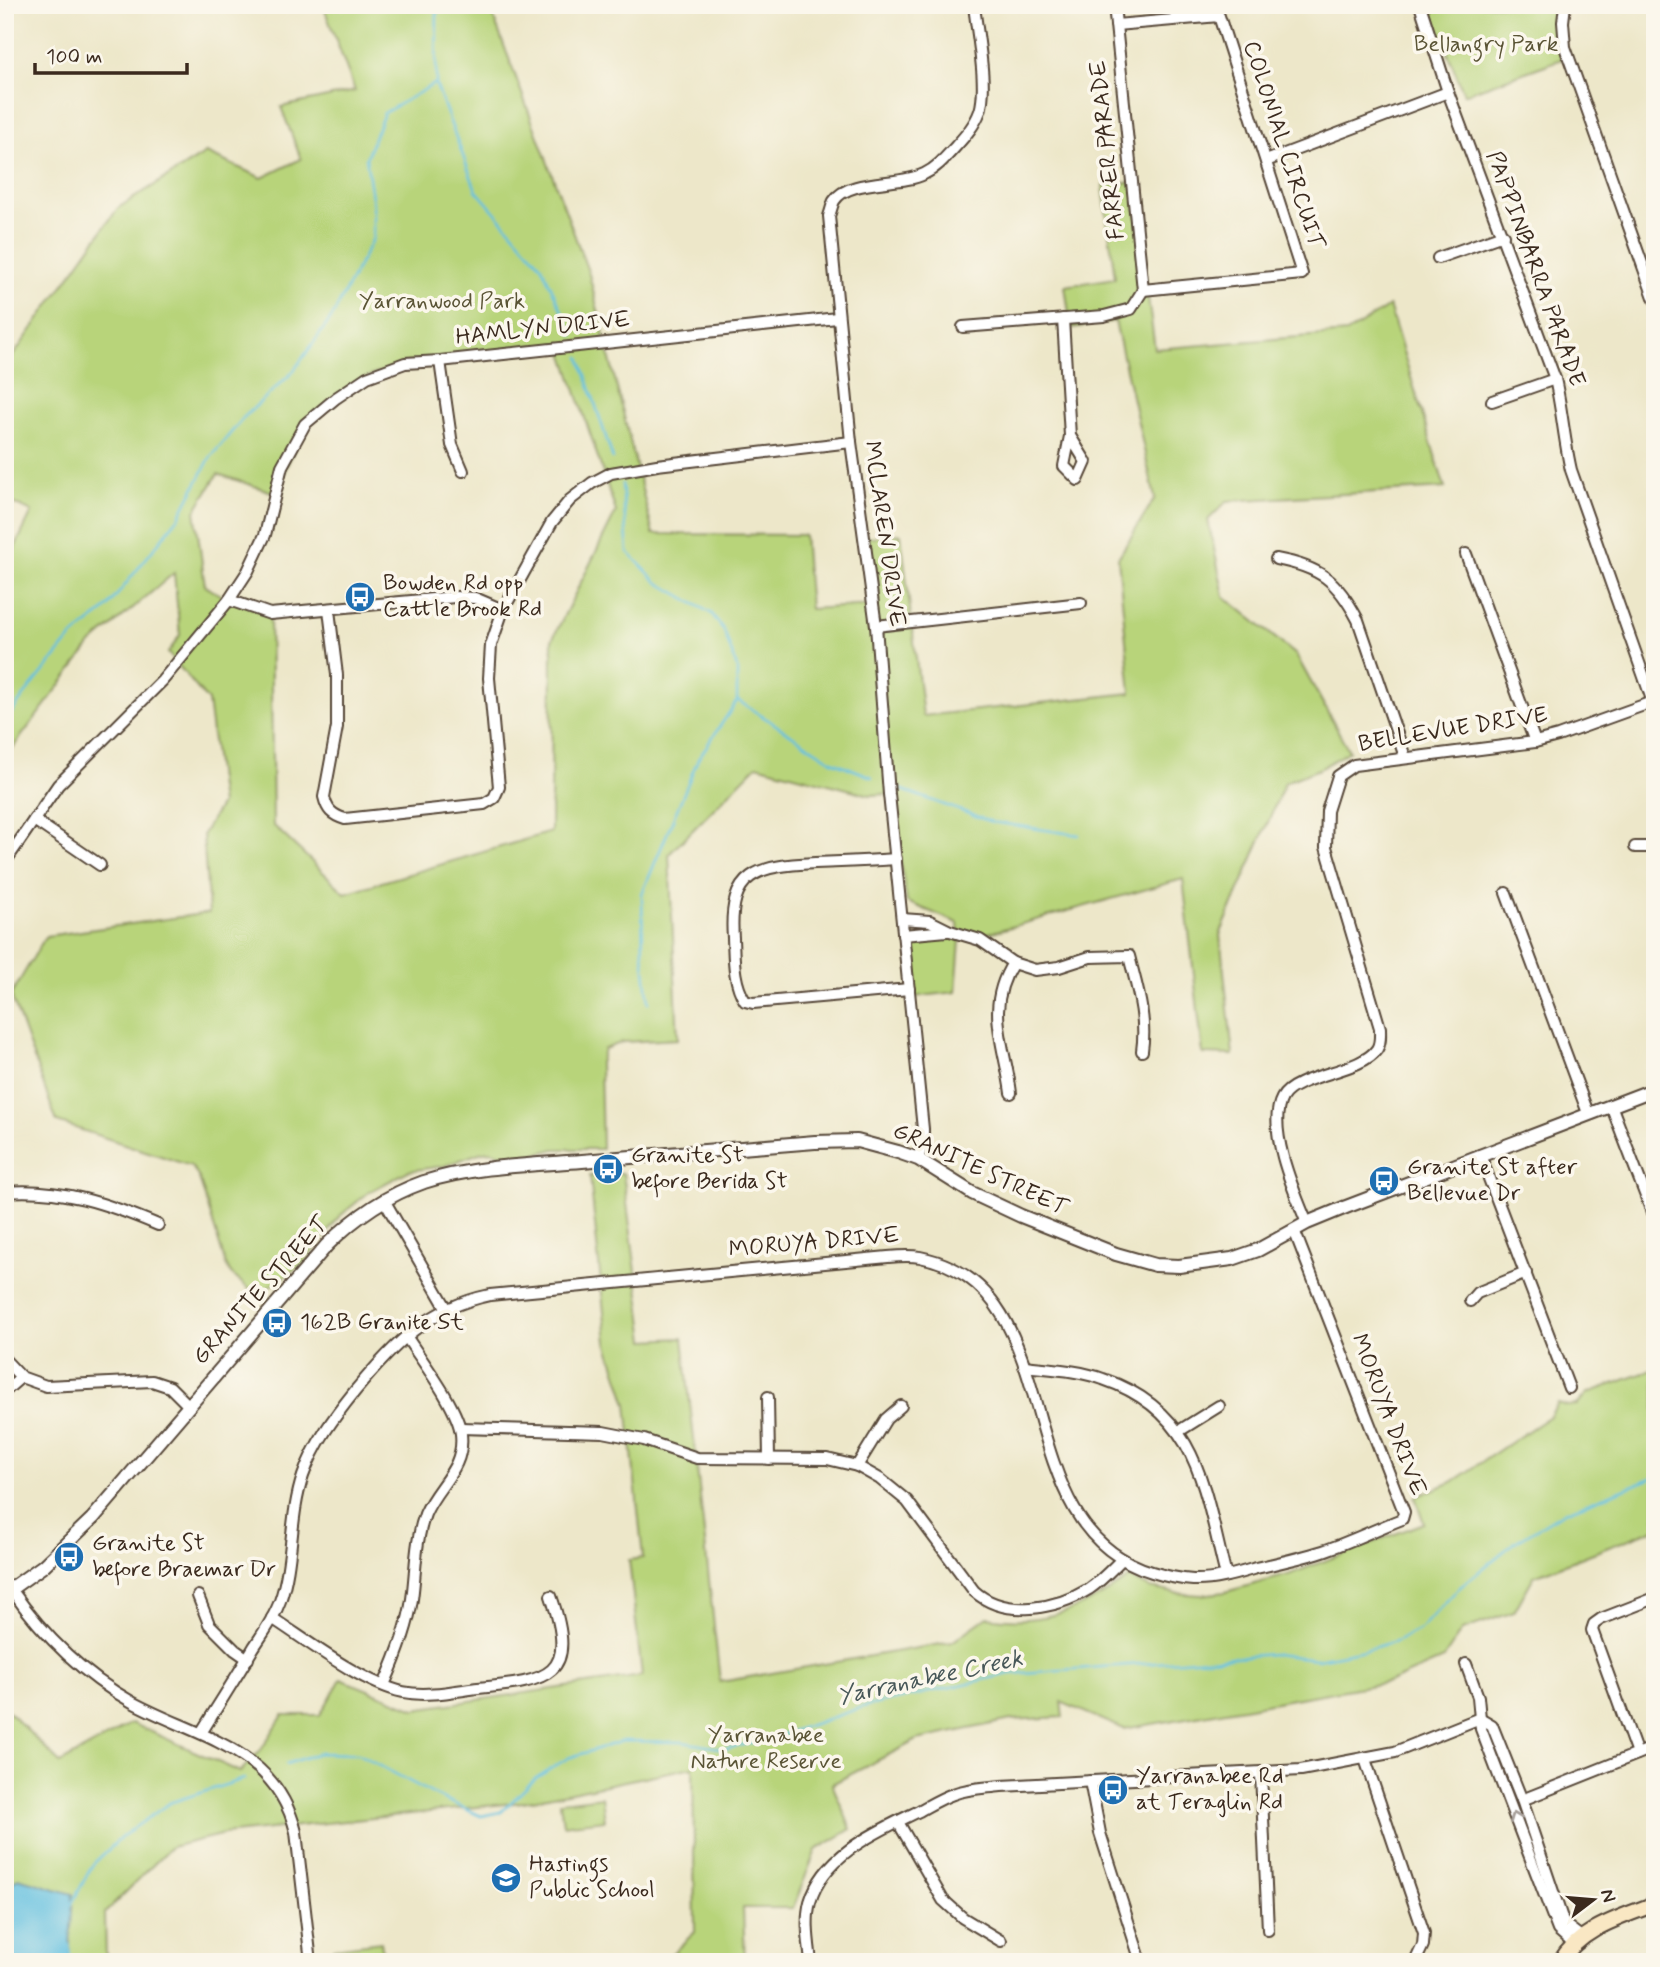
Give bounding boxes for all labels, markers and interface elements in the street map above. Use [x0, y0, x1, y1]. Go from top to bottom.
park label: Bellangry Park [1414, 30, 1558, 62]
scale bar [35, 32, 187, 76]
street label: COLONIAL CIRCUIT [1235, 37, 1331, 254]
text: 100 m [46, 43, 102, 71]
street label: FARRER PARADE [1084, 59, 1132, 241]
street label: PAPPINBARRA PARADE [1478, 147, 1592, 391]
park label: Yarranwood Park [359, 287, 525, 317]
street label: HAMLYN DRIVE [454, 305, 632, 353]
street label: MCLAREN DRIVE [856, 439, 912, 629]
place label: Bowden Rd opp Cattle Brook Rd [383, 569, 542, 625]
bus stop icon: Bowden Rd opp Cattle Brook Rd [343, 580, 377, 614]
street label: BELLEVUE DRIVE [1356, 700, 1550, 760]
street label: GRANITE STREET [888, 1116, 1074, 1224]
place label: Granite St before Berida St [631, 1141, 788, 1198]
bus stop icon: Granite St before Berida St [591, 1152, 625, 1186]
place label: Granite St after Bellevue Dr [1407, 1153, 1578, 1209]
bus stop icon: Granite St after Bellevue Dr [1367, 1164, 1401, 1198]
street label: GRANITE STREET [186, 1209, 337, 1372]
street label: MORUYA DRIVE [728, 1221, 900, 1265]
bus stop icon: 162B Granite St [260, 1306, 294, 1340]
place label: 162B Granite St [300, 1308, 464, 1338]
street label: MORUYA DRIVE [1343, 1330, 1433, 1500]
place label: Granite St before Braemar Dr [92, 1529, 277, 1586]
bus stop icon: Granite St before Braemar Dr [52, 1540, 86, 1574]
water label: Yarranabee Creek [834, 1643, 1026, 1713]
park label: Yarranabee Nature Reserve [690, 1721, 842, 1777]
place label: Yarranabee Rd at Teraglin Rd [1136, 1762, 1283, 1818]
bus stop icon: Yarranabee Rd at Teraglin Rd [1096, 1773, 1130, 1807]
one-way arrow [1509, 1812, 1523, 1824]
place label: Hastings Public School [529, 1850, 655, 1906]
school or university icon: Hastings Public School [489, 1861, 523, 1895]
north arrow [1558, 1866, 1628, 1936]
text: N [1594, 1886, 1622, 1905]

